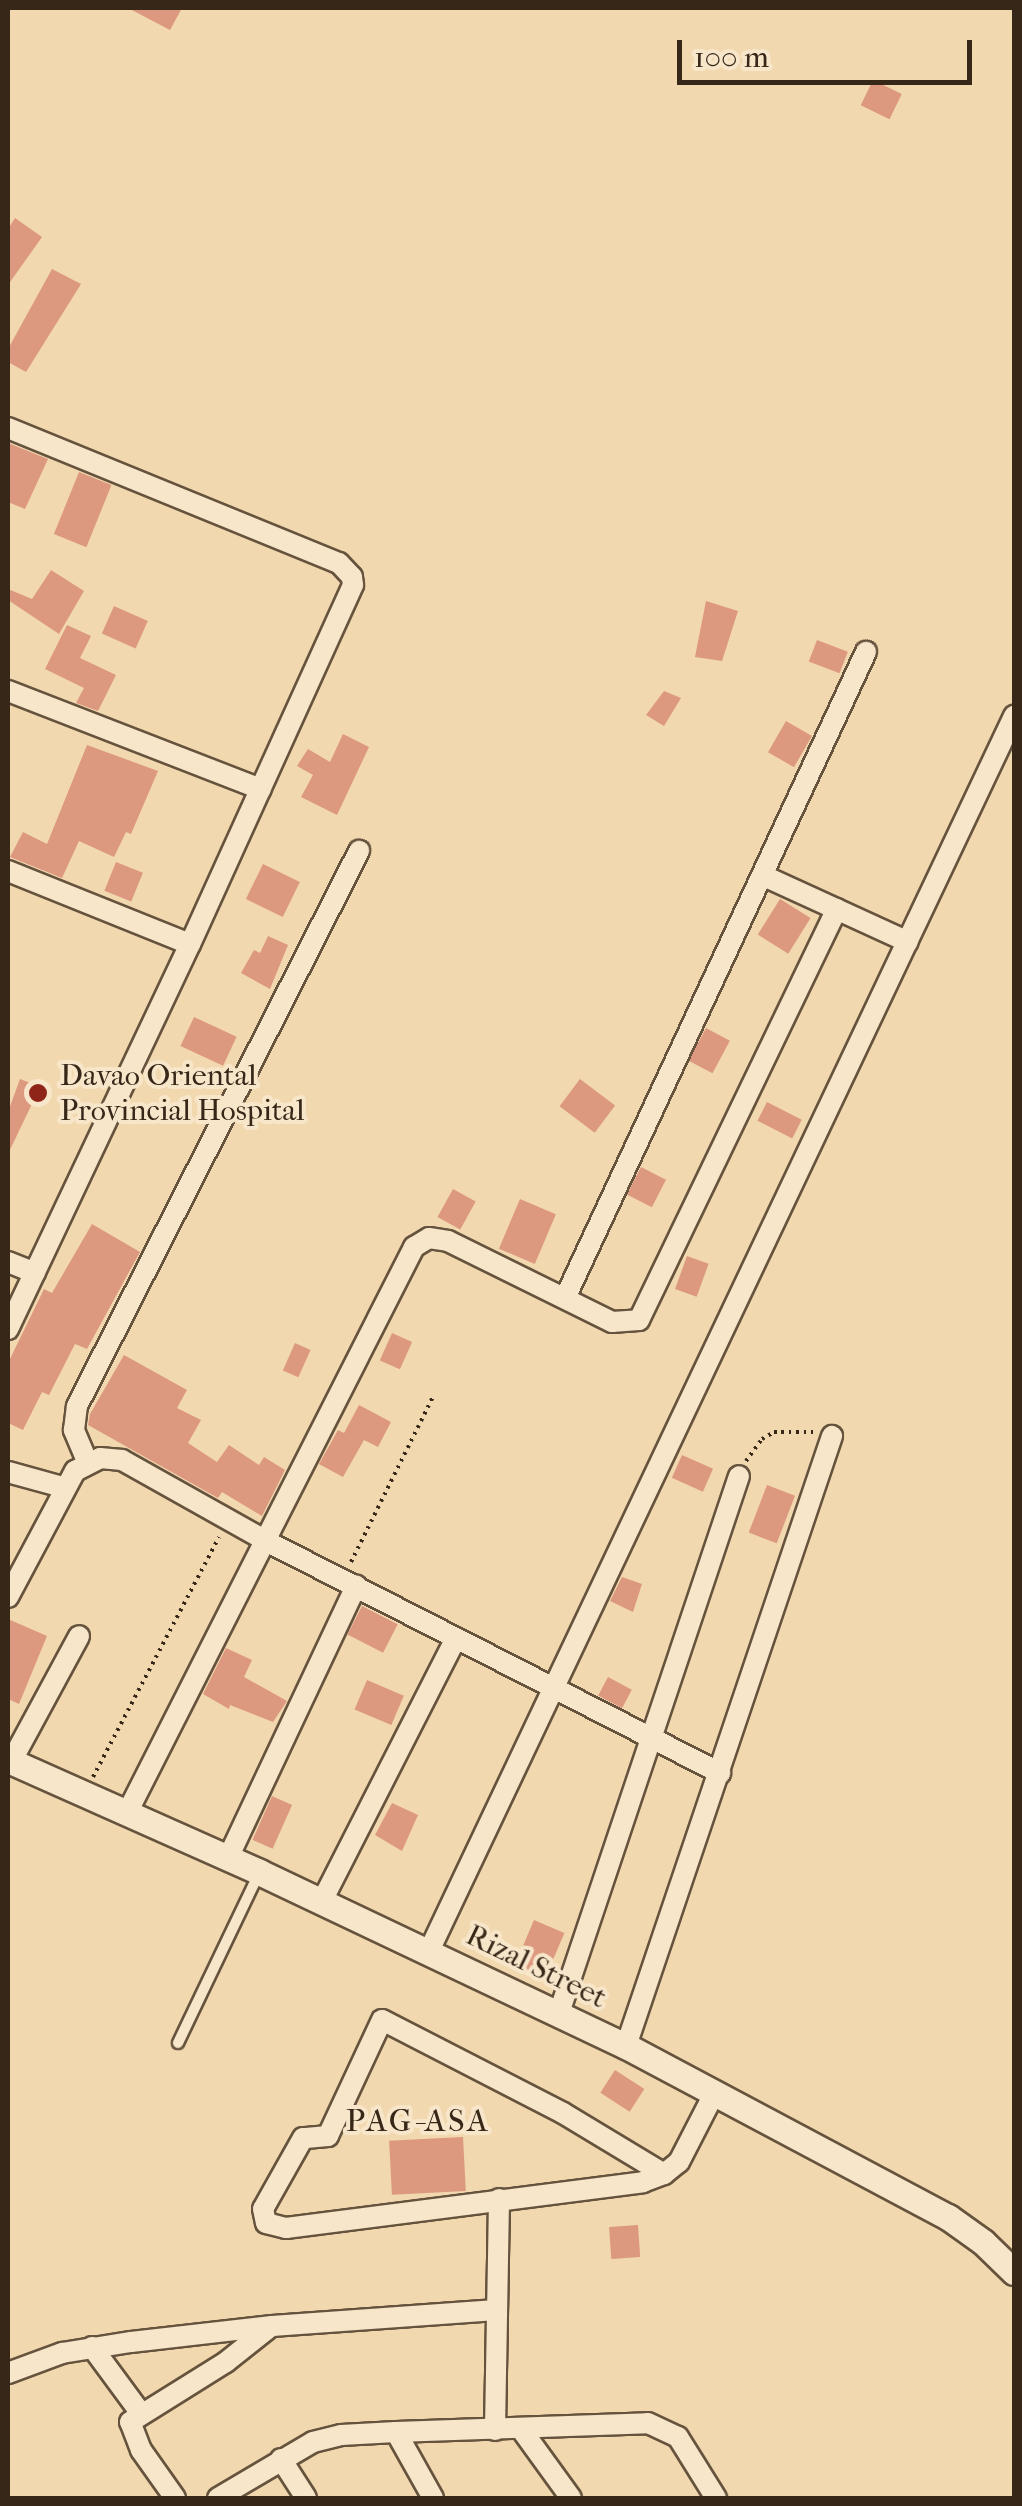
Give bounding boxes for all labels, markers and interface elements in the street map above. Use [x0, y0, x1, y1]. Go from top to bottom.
scale bar [682, 20, 977, 82]
text: 100 m [694, 40, 769, 75]
place label: Davao Oriental Provincial Hospital [60, 1058, 305, 1128]
marker: Davao Oriental Provincial Hospital [25, 1080, 51, 1106]
street label: Rizal Street [460, 1918, 612, 2016]
district label: PAG-ASA [346, 2102, 490, 2140]

